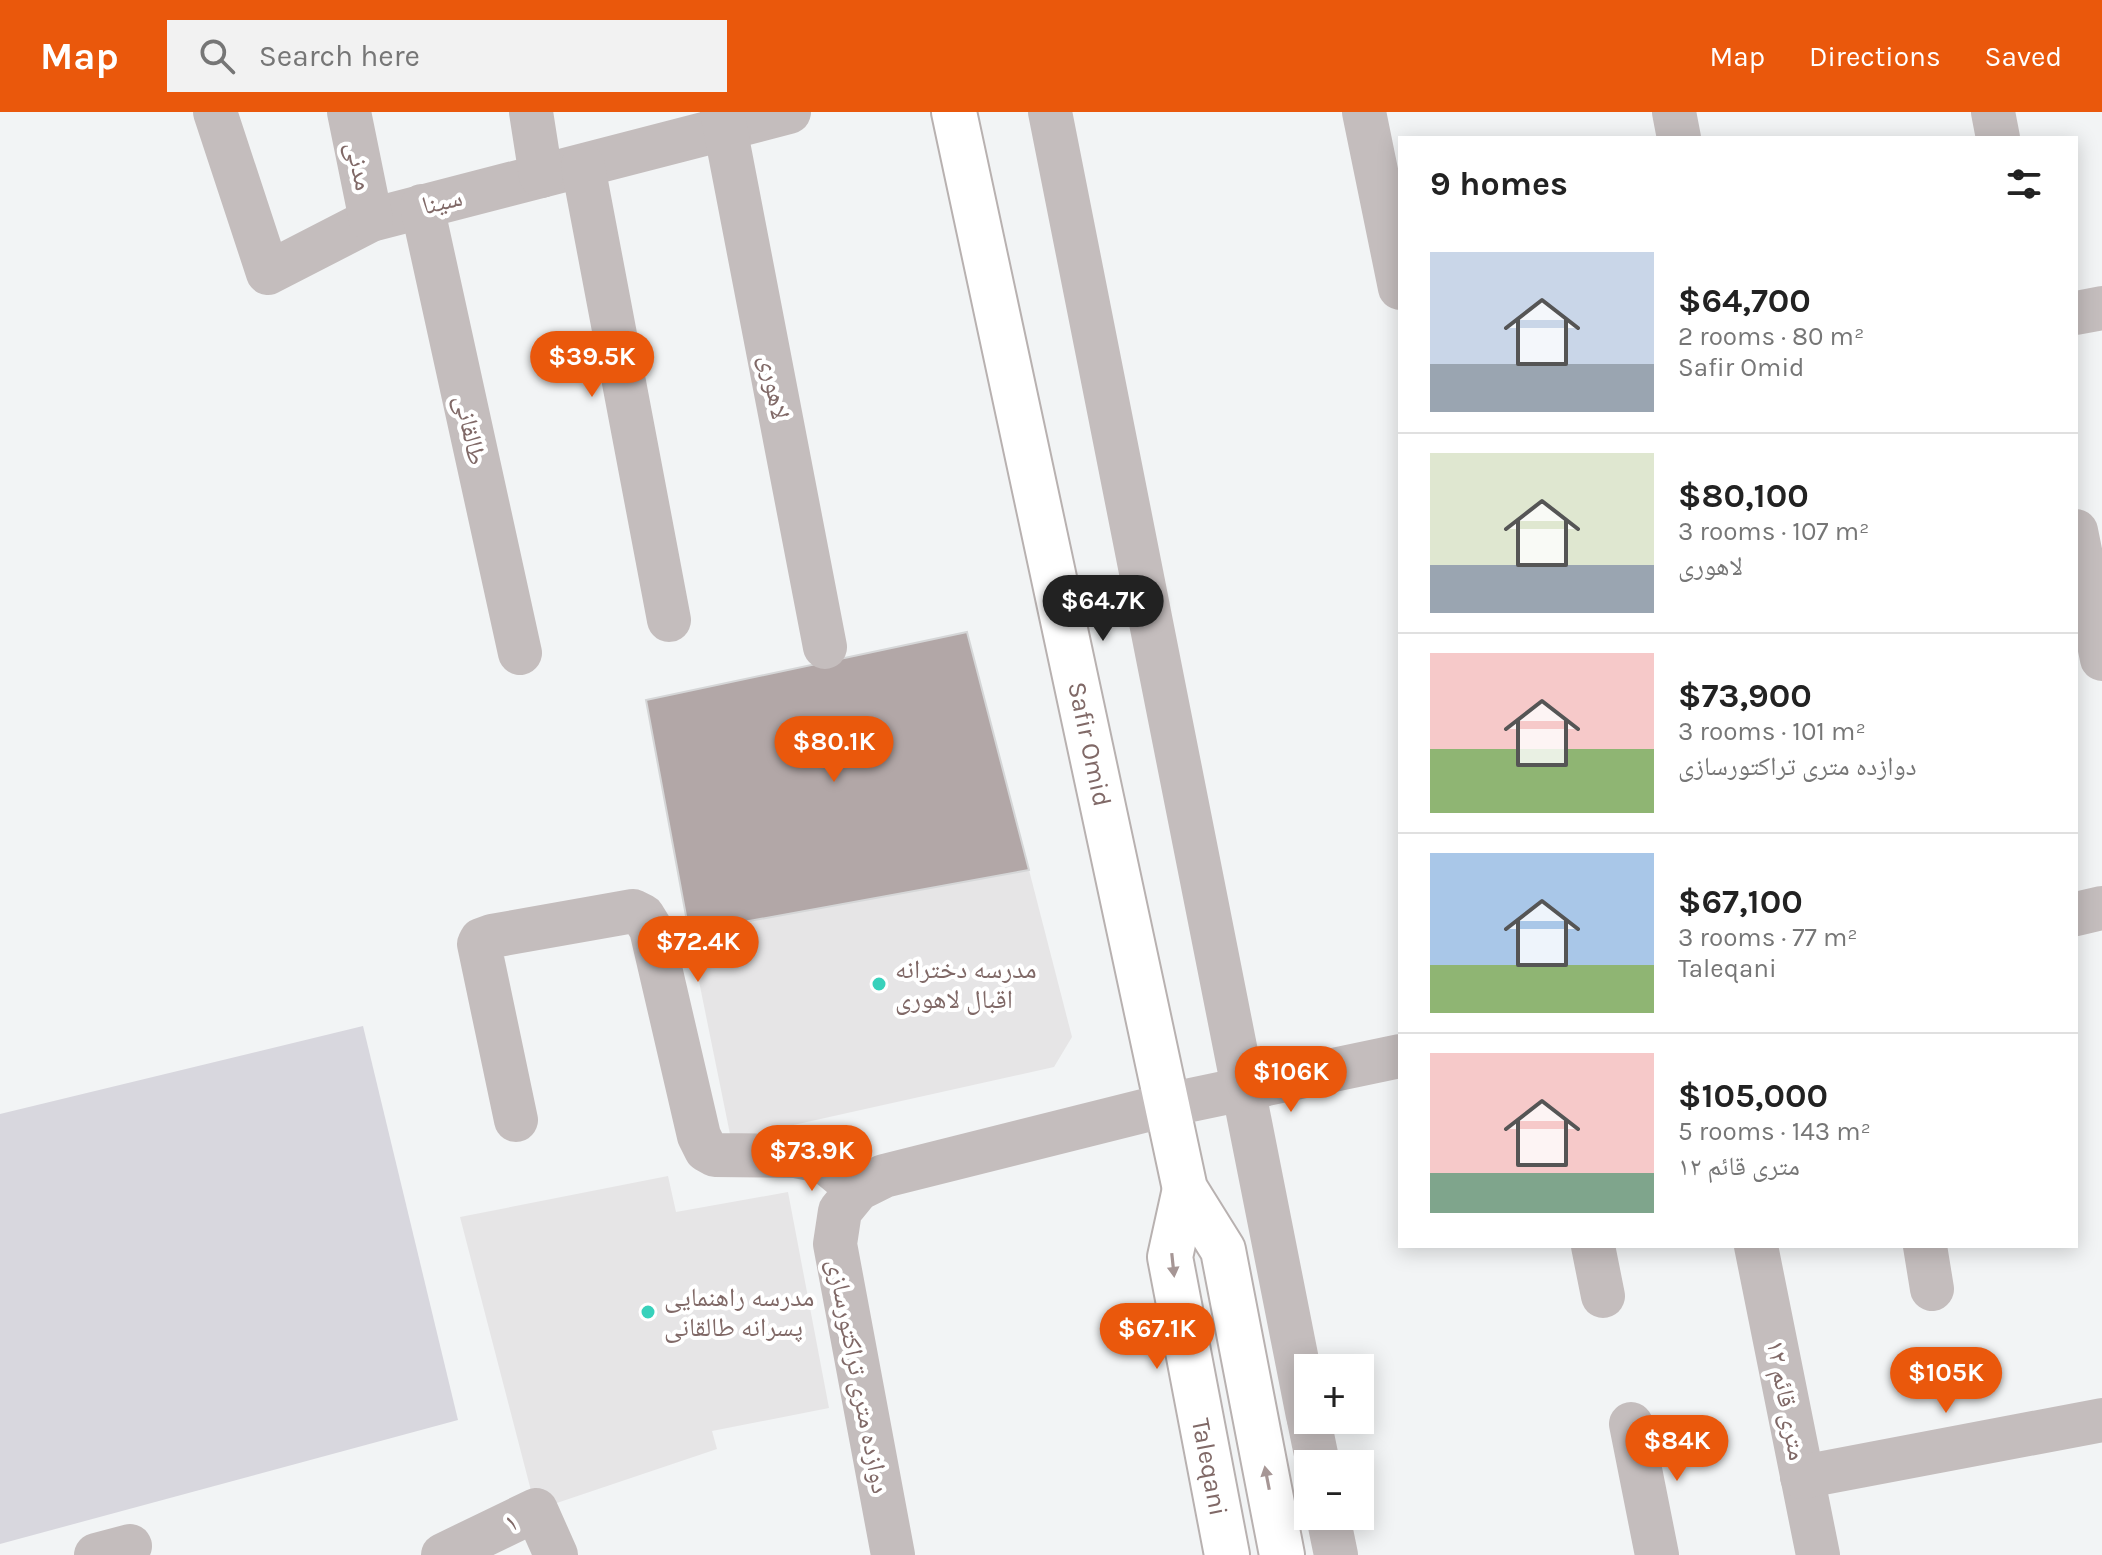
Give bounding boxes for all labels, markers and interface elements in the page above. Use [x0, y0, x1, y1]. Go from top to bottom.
search box [167, 20, 727, 92]
text: Map [40, 34, 119, 79]
icon: search [195, 34, 239, 78]
text: Search here [259, 38, 420, 74]
text: Map [1710, 40, 1765, 73]
text: Directions [1809, 40, 1941, 73]
text: Saved [1985, 40, 2062, 73]
street label: مدنی [339, 139, 380, 193]
icon: filters [2002, 162, 2046, 206]
text: 9 homes [1430, 164, 1568, 204]
street label: سینا [419, 182, 466, 221]
text: $64,700 [1678, 281, 1811, 321]
icon: home [1494, 284, 1590, 380]
text: 2 rooms · 80 m² [1678, 321, 1864, 352]
pin: $39.5K [527, 331, 657, 399]
text: $39.5K [548, 341, 636, 372]
street label: لاهوری [753, 352, 796, 422]
text: Safir Omid [1678, 352, 1805, 383]
street label: طالقانی [448, 392, 493, 468]
text: $80,100 [1678, 476, 1809, 516]
icon: home [1494, 485, 1590, 581]
text: 3 rooms · 107 m² [1678, 516, 1869, 547]
text: لاهوری [1678, 551, 1743, 582]
pin: $64.7K [1038, 575, 1168, 643]
text: $64.7K [1061, 585, 1145, 616]
text: $73,900 [1678, 676, 1812, 716]
street label: Safir Omid [1061, 679, 1118, 809]
icon: home [1494, 685, 1590, 781]
pin: $80.1K [769, 716, 899, 784]
text: 3 rooms · 101 m² [1678, 716, 1866, 747]
text: $80.1K [792, 726, 876, 757]
text: دوازده متری تراکتورسازی [1678, 751, 1916, 782]
text: $67,100 [1678, 882, 1803, 922]
icon: home [1494, 885, 1590, 981]
pin: $72.4K [633, 916, 763, 984]
text: 3 rooms · 77 m² [1678, 922, 1858, 953]
text: $72.4K [656, 926, 740, 957]
text: Taleqani [1678, 953, 1777, 984]
place label: مدرسه دخترانه اقبال لاهوری [895, 954, 1037, 1015]
marker: مدرسه دخترانه اقبال لاهوری [870, 975, 888, 993]
pin: $106K [1235, 1046, 1347, 1114]
text: $106K [1253, 1056, 1329, 1087]
text: $105,000 [1678, 1076, 1828, 1116]
icon: home [1494, 1085, 1590, 1181]
text: 5 rooms · 143 m² [1678, 1116, 1871, 1147]
pin: $73.9K [747, 1125, 877, 1193]
text: $73.9K [769, 1135, 855, 1166]
text: ۱۲ متری قائم [1678, 1151, 1800, 1182]
one-way arrow [1166, 1253, 1179, 1278]
street label: دوازده متری تراکتورسازی [821, 1256, 896, 1496]
place label: مدرسه راهنمایی پسرانه طالقانی [664, 1282, 814, 1343]
marker: مدرسه راهنمایی پسرانه طالقانی [639, 1303, 657, 1321]
pin: $67.1K [1092, 1303, 1222, 1371]
text: $67.1K [1118, 1313, 1196, 1344]
street label: ۱۲ متری قائم [1759, 1337, 1813, 1463]
pin: $105K [1890, 1347, 2002, 1415]
map controls [1294, 1354, 1374, 1530]
button: + [1294, 1354, 1374, 1434]
text: $105K [1908, 1357, 1984, 1388]
pin: $84K [1630, 1415, 1724, 1483]
street label: Taleqani [1185, 1416, 1234, 1518]
text: $84K [1643, 1425, 1711, 1456]
button: − [1294, 1450, 1374, 1530]
one-way arrow [1260, 1466, 1273, 1491]
street label: ‍۱ [499, 1506, 523, 1539]

